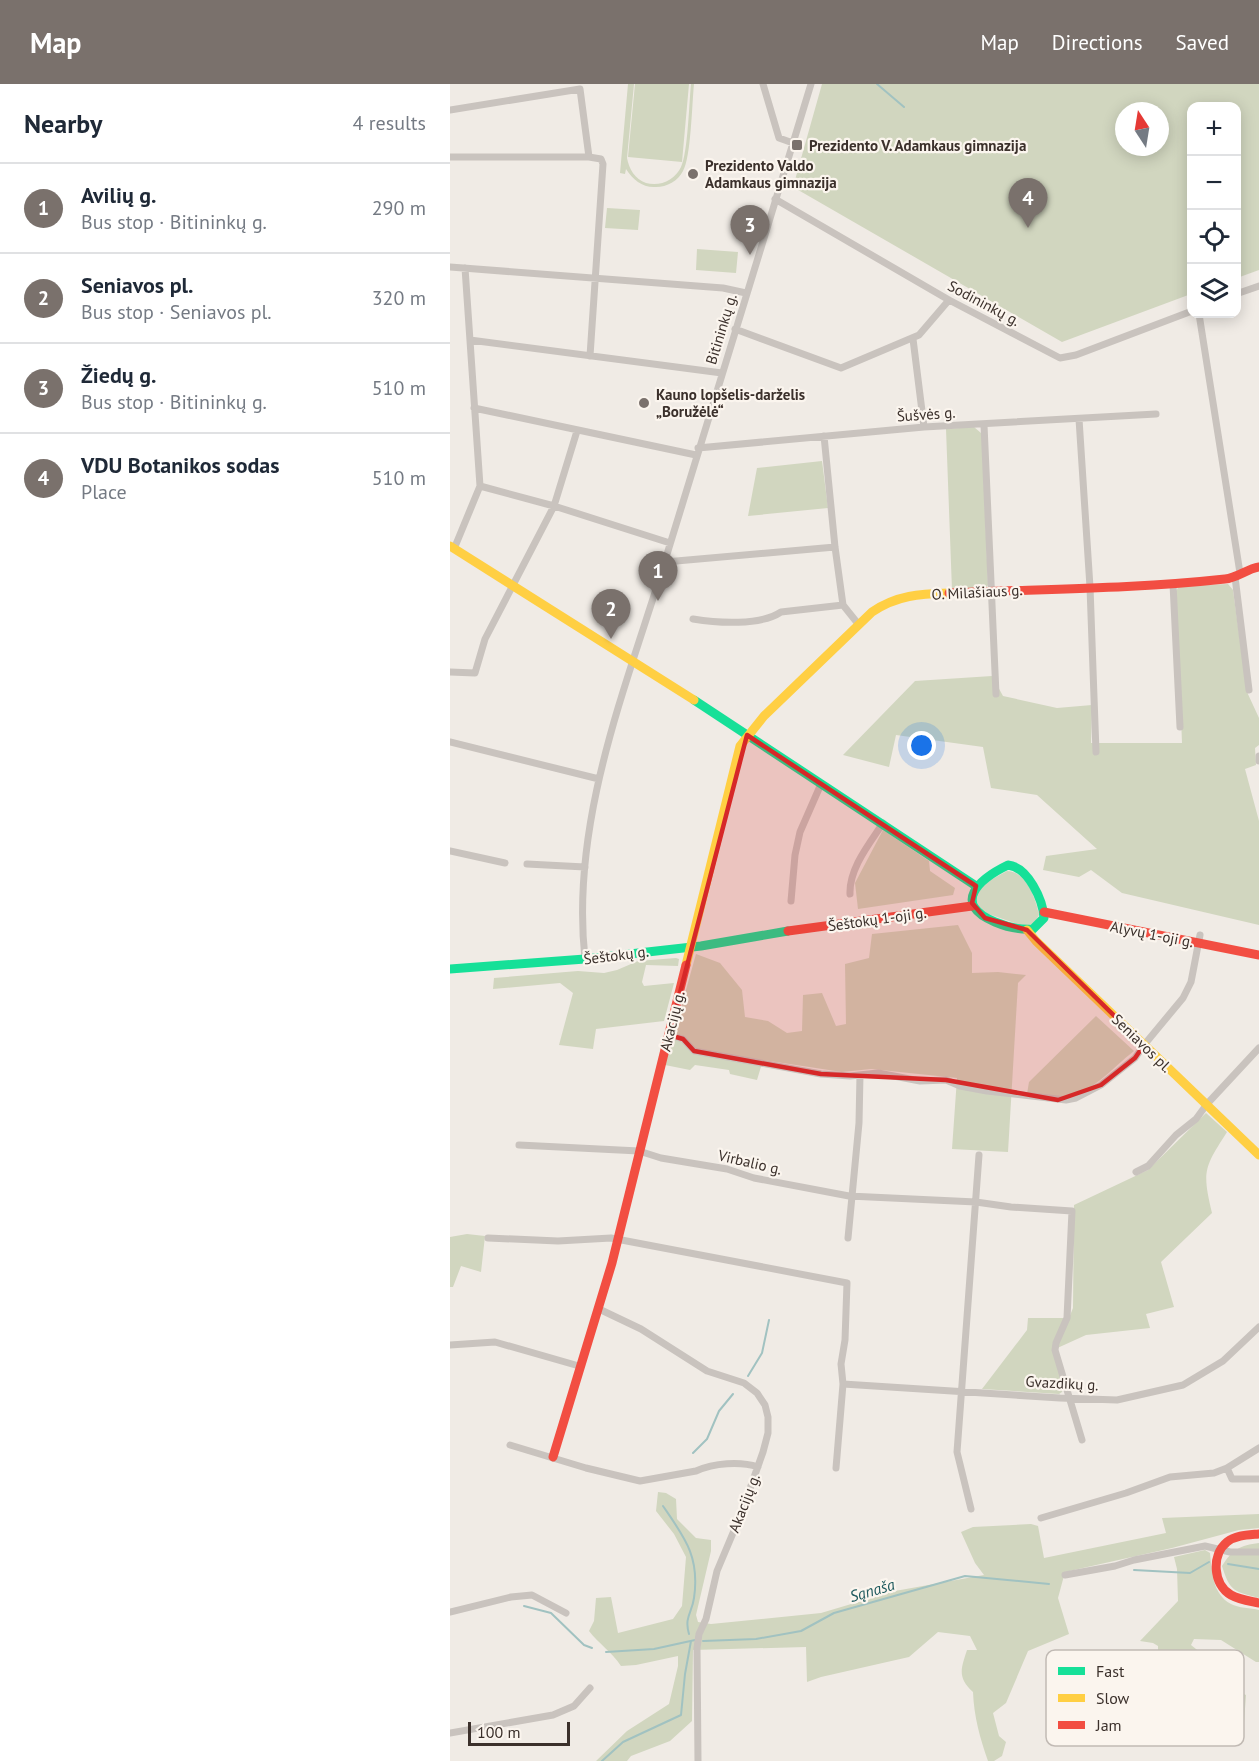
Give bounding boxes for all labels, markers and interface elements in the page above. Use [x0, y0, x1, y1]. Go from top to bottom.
text: Map [30, 24, 81, 61]
text: Map [980, 29, 1019, 56]
text: Directions [1052, 29, 1143, 56]
text: Saved [1176, 29, 1229, 56]
north arrow [1115, 102, 1169, 156]
map controls [1187, 102, 1241, 318]
button: + [1187, 102, 1241, 156]
text: Nearby [24, 107, 102, 140]
text: 4 results [353, 110, 426, 136]
place label: Prezidento V. Adamkaus gimnazija [809, 136, 1026, 155]
marker: Prezidento V. Adamkaus gimnazija [790, 138, 804, 152]
place label: Prezidento Valdo Adamkaus gimnazija [705, 156, 837, 192]
button: − [1187, 156, 1241, 210]
marker: Prezidento Valdo Adamkaus gimnazija [686, 167, 700, 181]
pin: 4 [1008, 178, 1048, 228]
text: Avilių g. [81, 181, 157, 209]
text: 1 [38, 195, 49, 221]
text: 290 m [372, 195, 426, 221]
pin: 3 [730, 206, 770, 255]
text: Bus stop · Bitininkų g. [81, 209, 267, 235]
button: locate [1187, 210, 1241, 264]
button: layers [1187, 264, 1241, 318]
text: Seniavos pl. [81, 271, 193, 299]
street label: Sodininkų g. [945, 276, 1023, 330]
text: 2 [38, 285, 49, 311]
text: 320 m [372, 285, 426, 311]
street label: Bitininkų g. [701, 291, 741, 367]
text: Bus stop · Seniavos pl. [81, 299, 272, 325]
text: Žiedų g. [81, 361, 156, 389]
text: 3 [38, 375, 49, 401]
text: 510 m [372, 375, 426, 401]
place label: Kauno lopšelis-darželis „Boružėlė“ [656, 385, 805, 421]
text: Bus stop · Bitininkų g. [81, 389, 267, 415]
marker: Kauno lopšelis-darželis „Boružėlė“ [637, 396, 651, 410]
street label: Šušvės g. [896, 402, 956, 426]
text: VDU Botanikos sodas [81, 451, 280, 479]
text: 4 [38, 465, 49, 491]
text: 510 m [372, 465, 426, 491]
text: Place [81, 479, 127, 505]
pin: 1 [638, 552, 678, 601]
street label: O. Milašiaus g. [931, 580, 1023, 604]
pin: 2 [592, 590, 630, 639]
your location [907, 731, 936, 760]
street label: Šeštokų 1-oji g. [827, 903, 927, 935]
street label: Alyvų 1-oji g. [1109, 917, 1195, 951]
street label: Šeštokų g. [582, 942, 650, 968]
street label: Akacijų g. [655, 989, 689, 1053]
street label: Seniavos pl. [1108, 1010, 1176, 1076]
street label: Virbalio g. [715, 1145, 784, 1179]
street label: Gvazdikų g. [1025, 1372, 1099, 1394]
street label: Akacijų g. [724, 1471, 764, 1535]
water label: Sąnaša [847, 1574, 897, 1606]
legend [1046, 1650, 1244, 1746]
text: Fast [1096, 1661, 1125, 1681]
text: Slow [1096, 1688, 1130, 1708]
text: Jam [1095, 1715, 1122, 1735]
scale bar [468, 1719, 570, 1746]
text: 100 m [477, 1722, 520, 1742]

